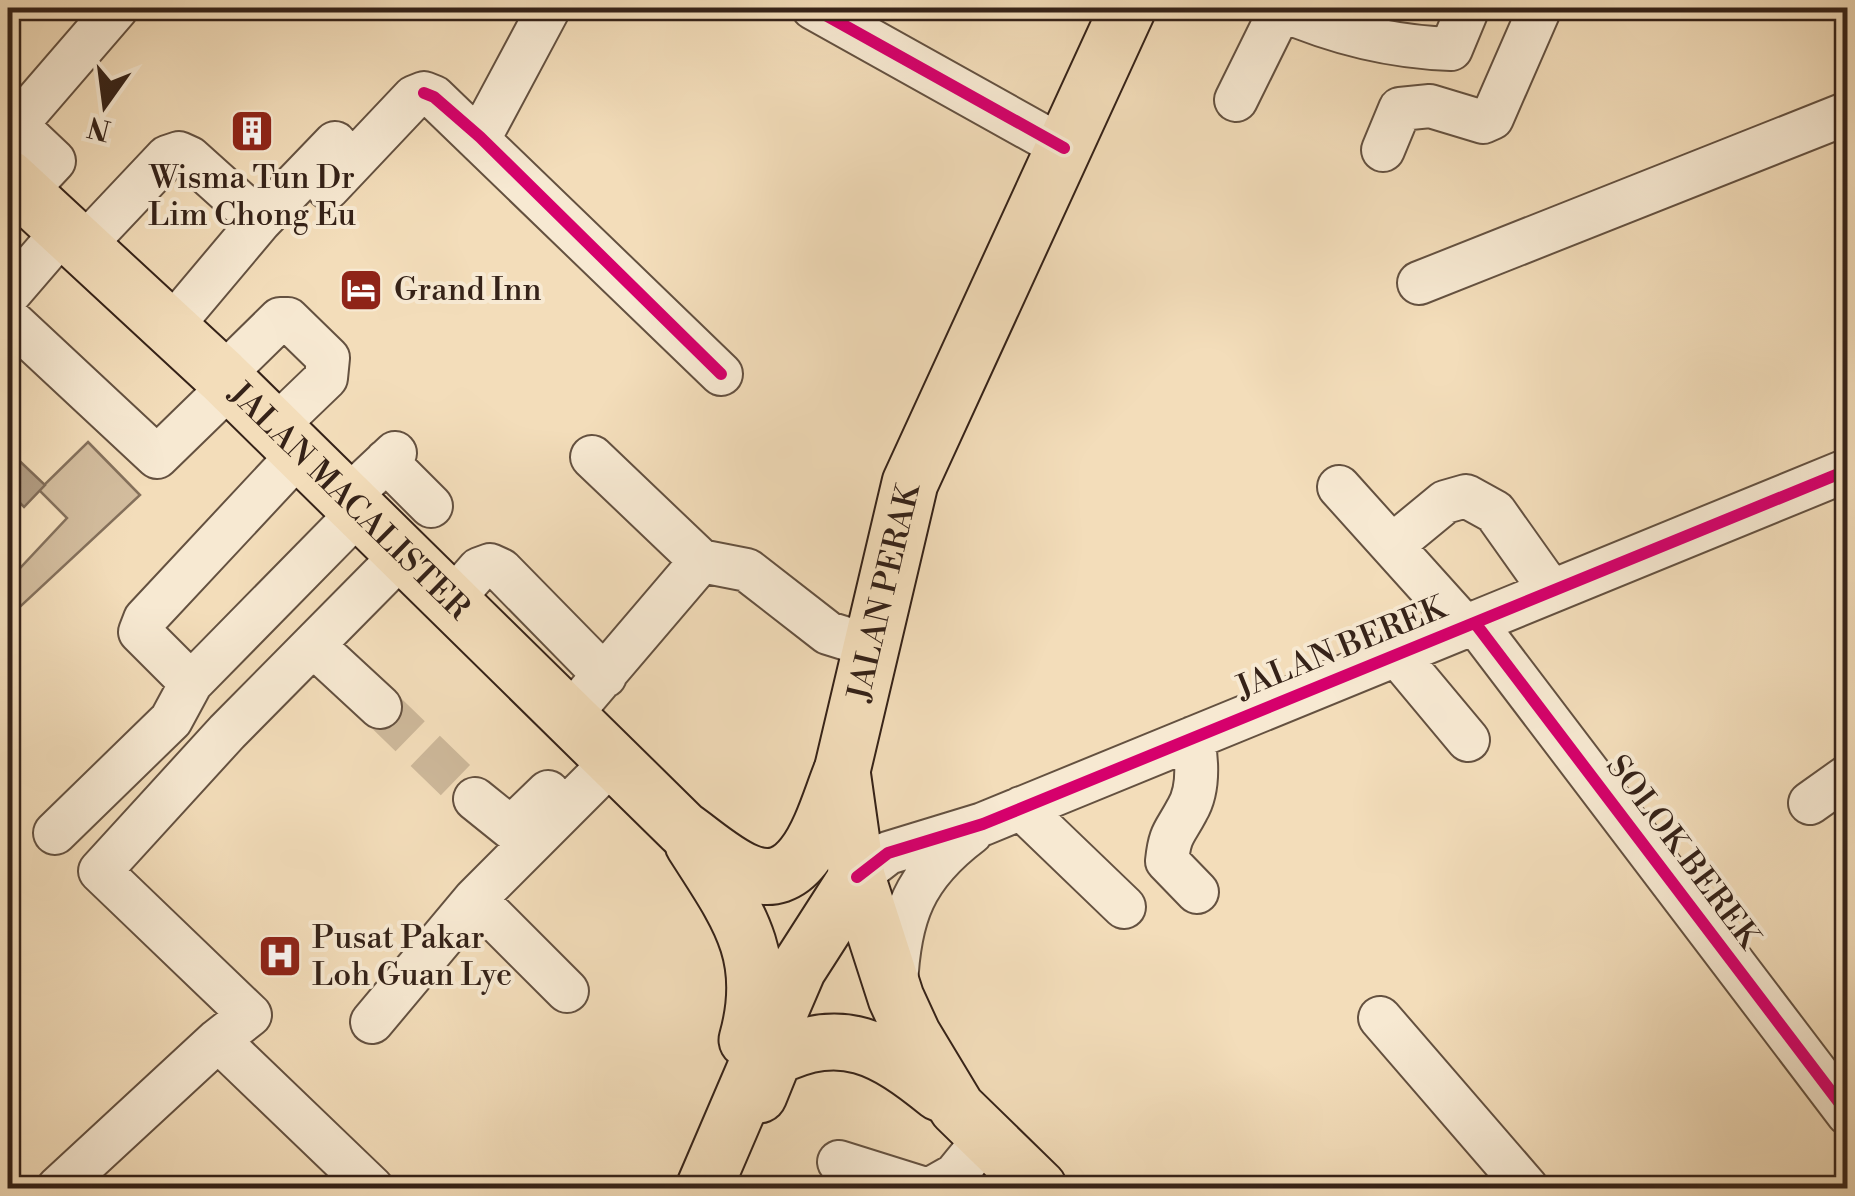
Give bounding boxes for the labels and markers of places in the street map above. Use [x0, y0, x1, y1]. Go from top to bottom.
building icon: Wisma Tun Dr Lim Chong Eu [229, 108, 275, 154]
place label: Wisma Tun Dr Lim Chong Eu [148, 158, 356, 235]
hotel icon: Grand Inn [338, 267, 384, 313]
place label: Grand Inn [394, 270, 542, 310]
place label: Pusat Pakar Loh Guan Lye [312, 918, 512, 995]
hospital icon: Pusat Pakar Loh Guan Lye [257, 933, 303, 979]

